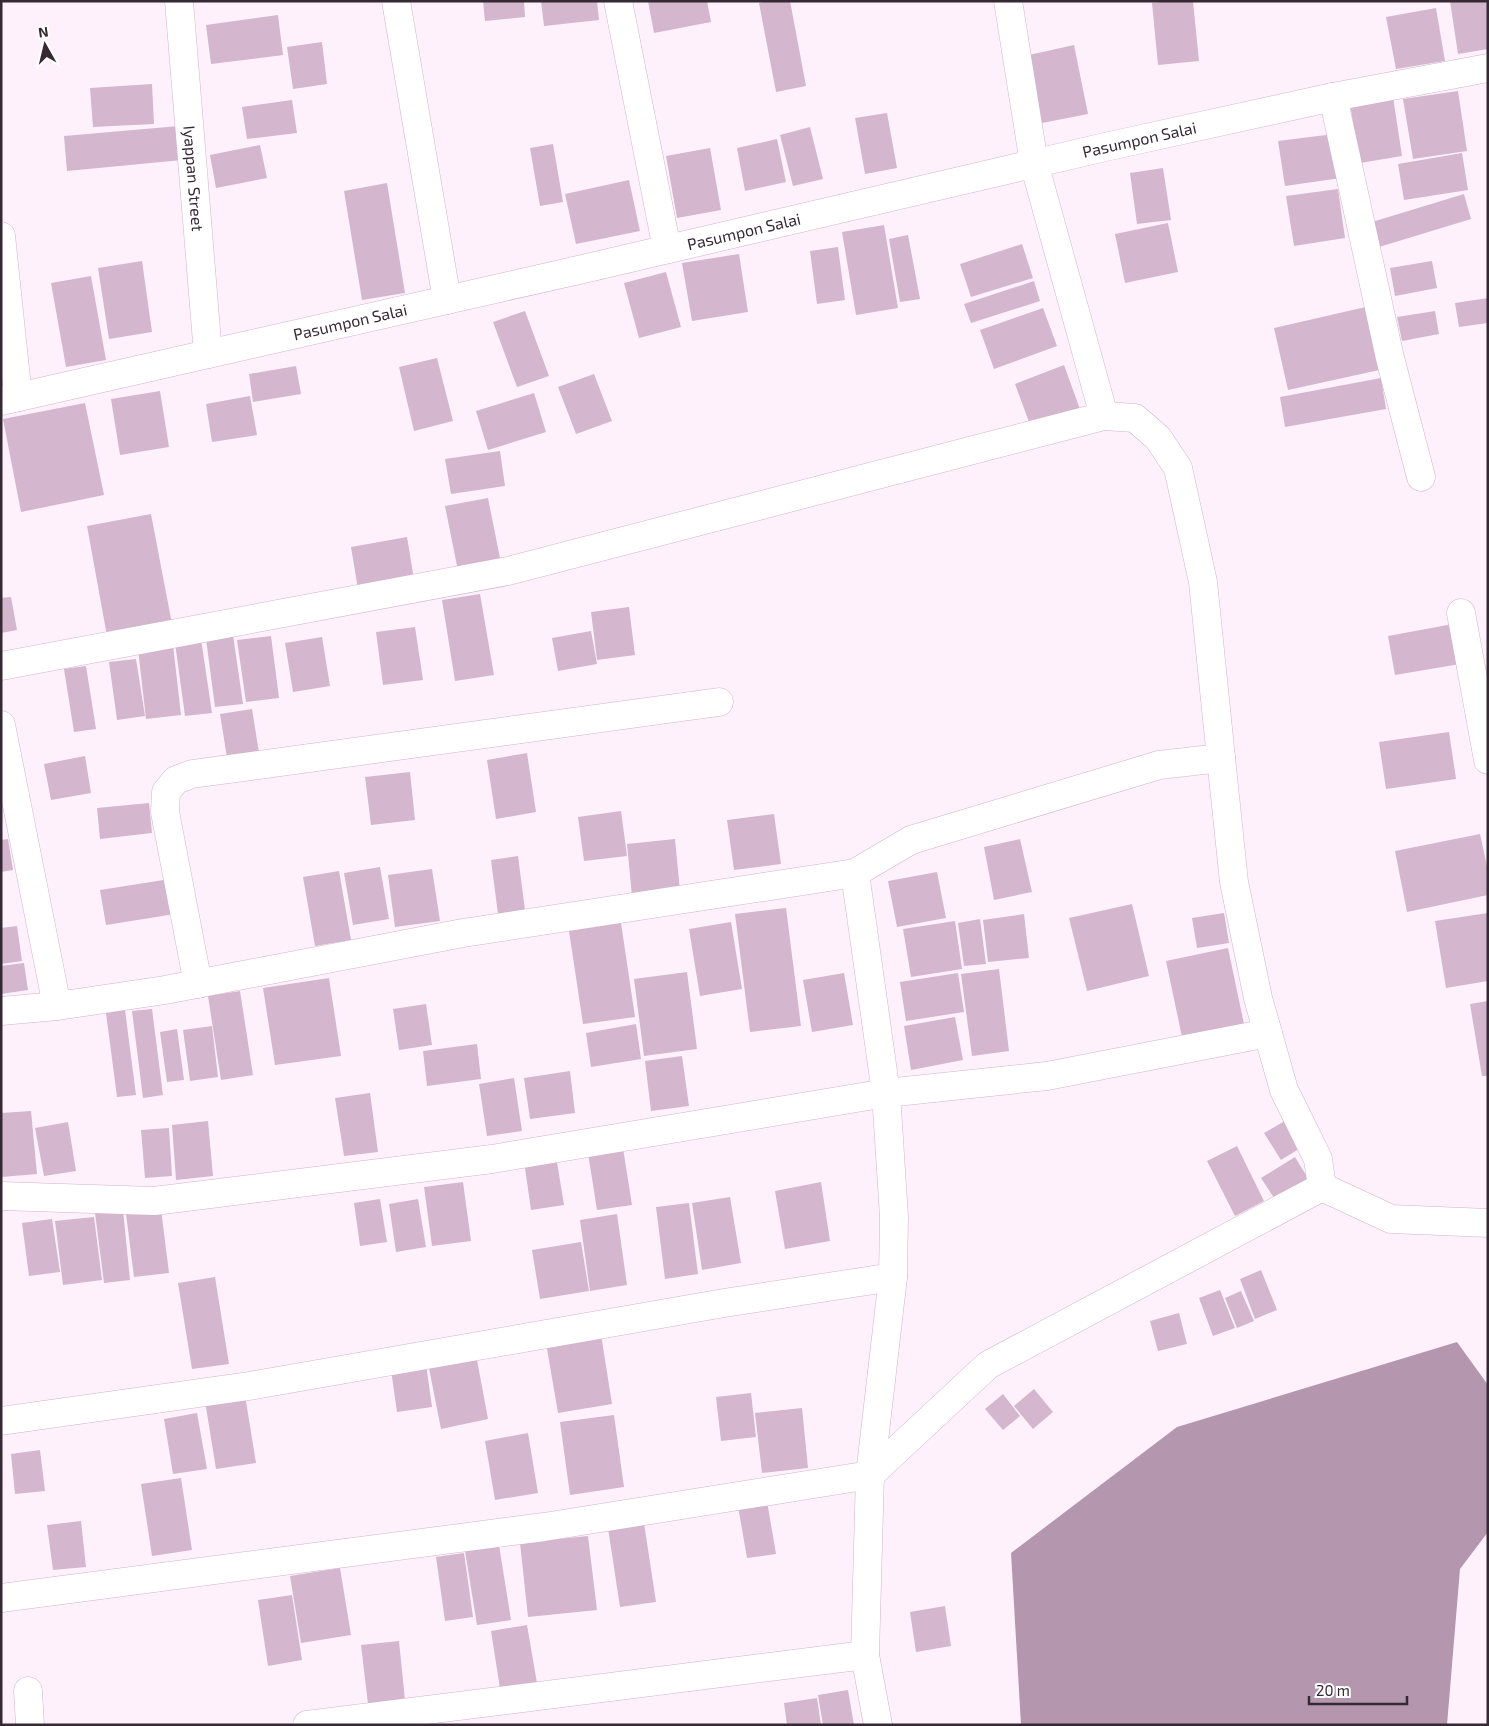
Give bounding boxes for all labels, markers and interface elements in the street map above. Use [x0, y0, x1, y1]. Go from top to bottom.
north arrow [20, 20, 70, 70]
text: N [37, 23, 49, 41]
street label: Pasumpon Salai [1080, 117, 1198, 161]
street label: Iyappan Street [180, 125, 208, 232]
street label: Pasumpon Salai [685, 208, 802, 253]
street label: Pasumpon Salai [291, 299, 409, 343]
scale bar [1309, 1674, 1406, 1706]
text: 20 m [1316, 1681, 1350, 1699]

